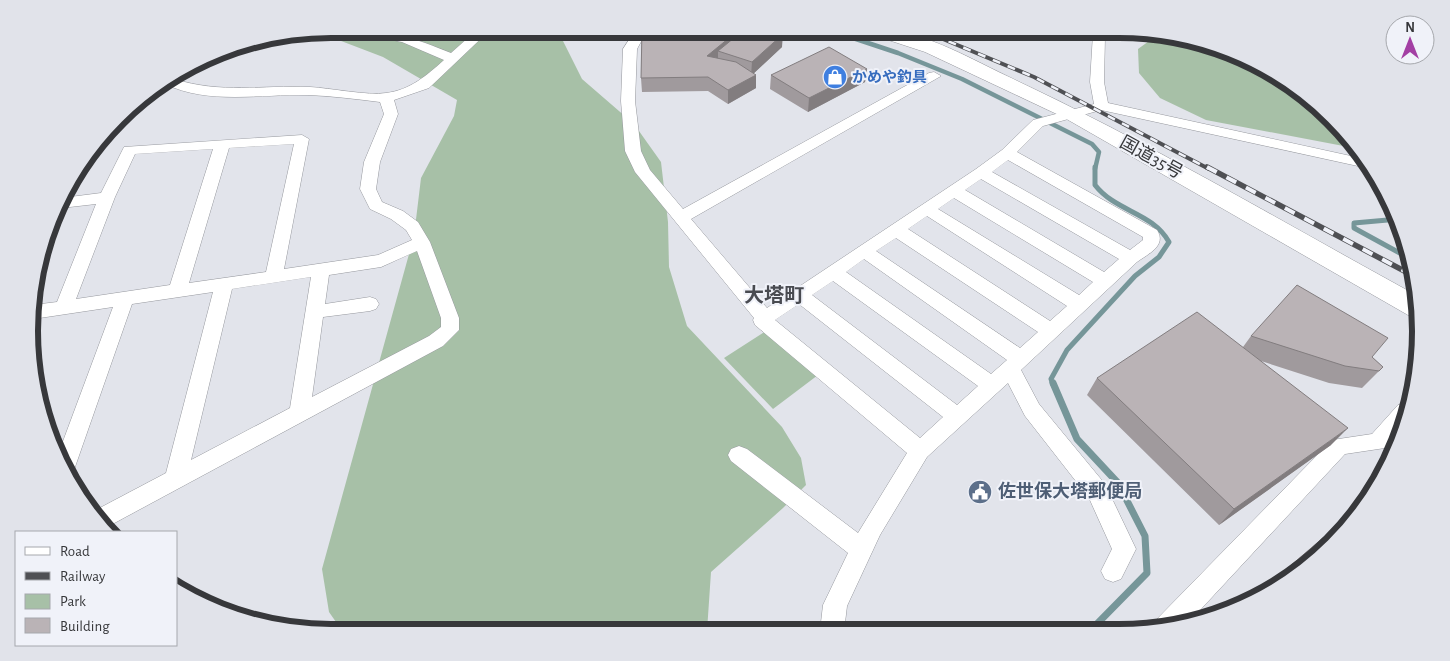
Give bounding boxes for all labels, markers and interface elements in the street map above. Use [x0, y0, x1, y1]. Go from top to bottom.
north arrow [1385, 15, 1435, 65]
text: N [1405, 21, 1415, 35]
shop icon: かめや釣具 [822, 64, 848, 90]
place label: かめや釣具 [852, 69, 927, 85]
street label: 国道35号 [1116, 132, 1186, 183]
district label: 大塔町 [744, 285, 804, 306]
public building icon: 佐世保大塔郵便局 [967, 479, 993, 505]
place label: 佐世保大塔郵便局 [998, 481, 1142, 501]
legend [15, 531, 178, 646]
text: Road [60, 544, 90, 559]
text: Railway [60, 569, 106, 584]
text: Park [60, 594, 86, 609]
text: Building [60, 619, 110, 634]

